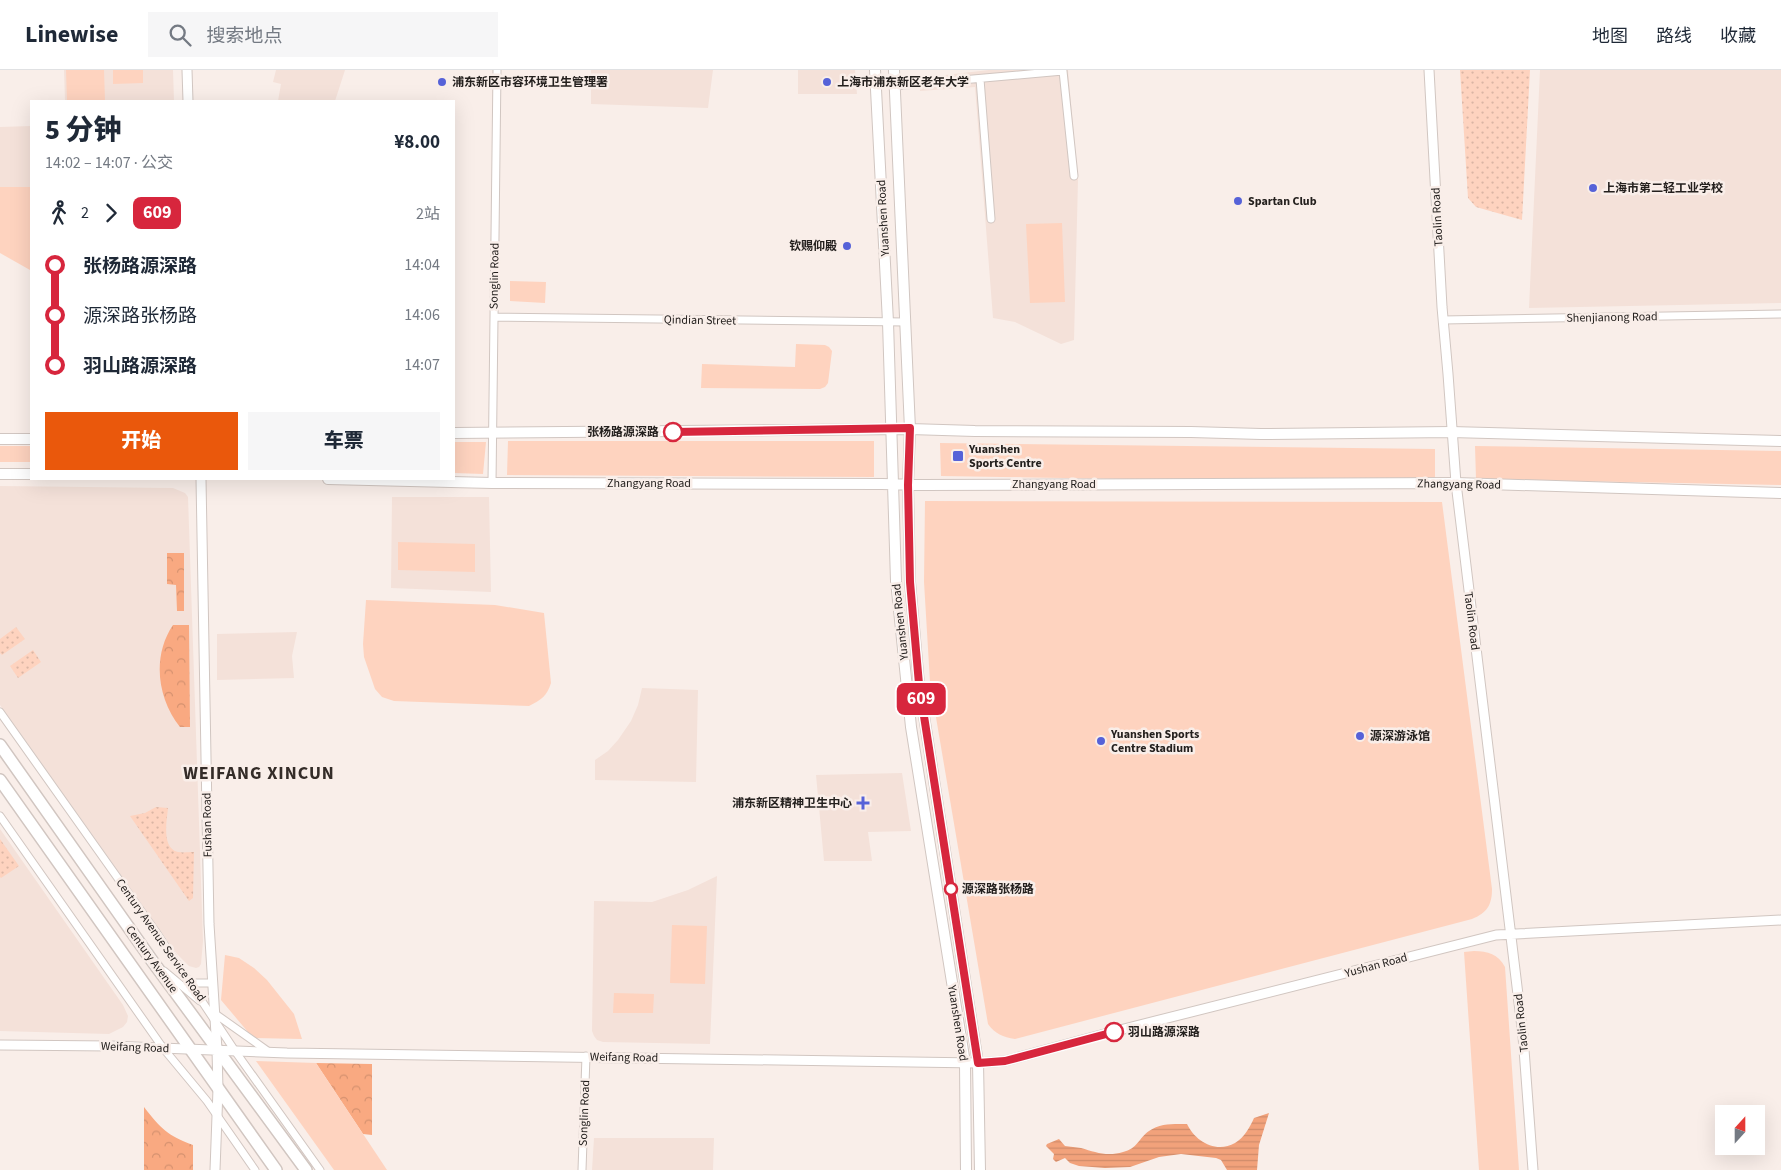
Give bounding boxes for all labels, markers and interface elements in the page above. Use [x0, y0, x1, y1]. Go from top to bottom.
search box [148, 12, 498, 57]
text: Linewise [25, 17, 118, 52]
icon: search [166, 21, 194, 49]
text: 搜索地点 [206, 23, 282, 50]
text: 地图 [1592, 24, 1628, 49]
text: 路线 [1656, 24, 1692, 49]
text: 收藏 [1720, 24, 1756, 49]
place label: 浦东新区市容环境卫生管理署 [452, 74, 608, 91]
place label: 上海市浦东新区老年大学 [837, 74, 969, 91]
marker: 浦东新区市容环境卫生管理署 [436, 76, 448, 88]
marker: 上海市浦东新区老年大学 [821, 76, 833, 88]
text: 5 分钟 [45, 110, 122, 150]
text: ¥8.00 [394, 129, 440, 156]
text: 14:02 – 14:07 · 公交 [45, 152, 173, 174]
street label: Yuanshen Road [873, 179, 894, 258]
place label: 上海市第二轻工业学校 [1603, 180, 1723, 197]
marker: 上海市第二轻工业学校 [1587, 182, 1599, 194]
street label: Taolin Road [1427, 187, 1448, 247]
place label: Spartan Club [1248, 193, 1317, 210]
marker: Spartan Club [1232, 195, 1244, 207]
icon: walk [45, 199, 73, 227]
icon: forward [97, 199, 125, 227]
text: 609 [143, 200, 171, 225]
text: 2 [81, 202, 89, 224]
text: 2站 [416, 203, 440, 225]
place label: 钦赐仰殿 [789, 238, 837, 255]
marker: 钦赐仰殿 [841, 240, 853, 252]
street label: Songlin Road [485, 243, 504, 309]
text: 张杨路源深路 [83, 253, 197, 280]
text: 14:04 [404, 254, 440, 276]
text: 源深路张杨路 [83, 303, 197, 330]
text: 14:06 [404, 304, 440, 326]
street label: Shenjianong Road [1566, 308, 1658, 327]
street label: Qindian Street [664, 311, 736, 330]
text: 羽山路源深路 [83, 353, 197, 380]
text: 14:07 [404, 354, 440, 376]
button: 开始 [45, 412, 238, 470]
button: 车票 [248, 412, 440, 470]
marker: 张杨路源深路 [663, 422, 683, 442]
place label: 张杨路源深路 [587, 424, 659, 441]
place label: Yuanshen Sports Centre [968, 441, 1042, 472]
marker: Yuanshen Sports Centre [951, 449, 965, 463]
street label: Zhangyang Road [607, 475, 691, 492]
street label: Zhangyang Road [1417, 475, 1501, 494]
street label: Zhangyang Road [1012, 476, 1096, 493]
street label: Yuanshen Road [888, 583, 913, 662]
street label: Taolin Road [1459, 591, 1484, 651]
line badge: 609 [892, 683, 950, 715]
text: 609 [907, 686, 935, 711]
place label: Yuanshen Sports Centre Stadium [1110, 726, 1199, 757]
place label: 源深游泳馆 [1370, 728, 1430, 745]
marker: 源深游泳馆 [1354, 730, 1366, 742]
marker: Yuanshen Sports Centre Stadium [1095, 735, 1107, 747]
district label: WEIFANG XINCUN [183, 761, 335, 786]
street label: Fushan Road [198, 793, 217, 857]
place label: 浦东新区精神卫生中心 [732, 795, 852, 812]
marker: 浦东新区精神卫生中心 [856, 796, 870, 810]
street label: Century Avenue Service Road [113, 876, 209, 1004]
place label: 源深路张杨路 [962, 881, 1034, 898]
marker: 源深路张杨路 [944, 882, 958, 896]
street label: Century Avenue [123, 923, 181, 995]
street label: Yushan Road [1342, 949, 1409, 982]
street label: Yuanshen Road [943, 983, 972, 1062]
street label: Taolin Road [1510, 993, 1533, 1053]
marker: 羽山路源深路 [1104, 1022, 1124, 1042]
place label: 羽山路源深路 [1128, 1024, 1200, 1041]
street label: Weifang Road [100, 1038, 169, 1057]
street label: Weifang Road [590, 1048, 658, 1067]
street label: Songlin Road [575, 1080, 594, 1146]
north arrow [1715, 1105, 1765, 1155]
map controls [1715, 1105, 1765, 1155]

